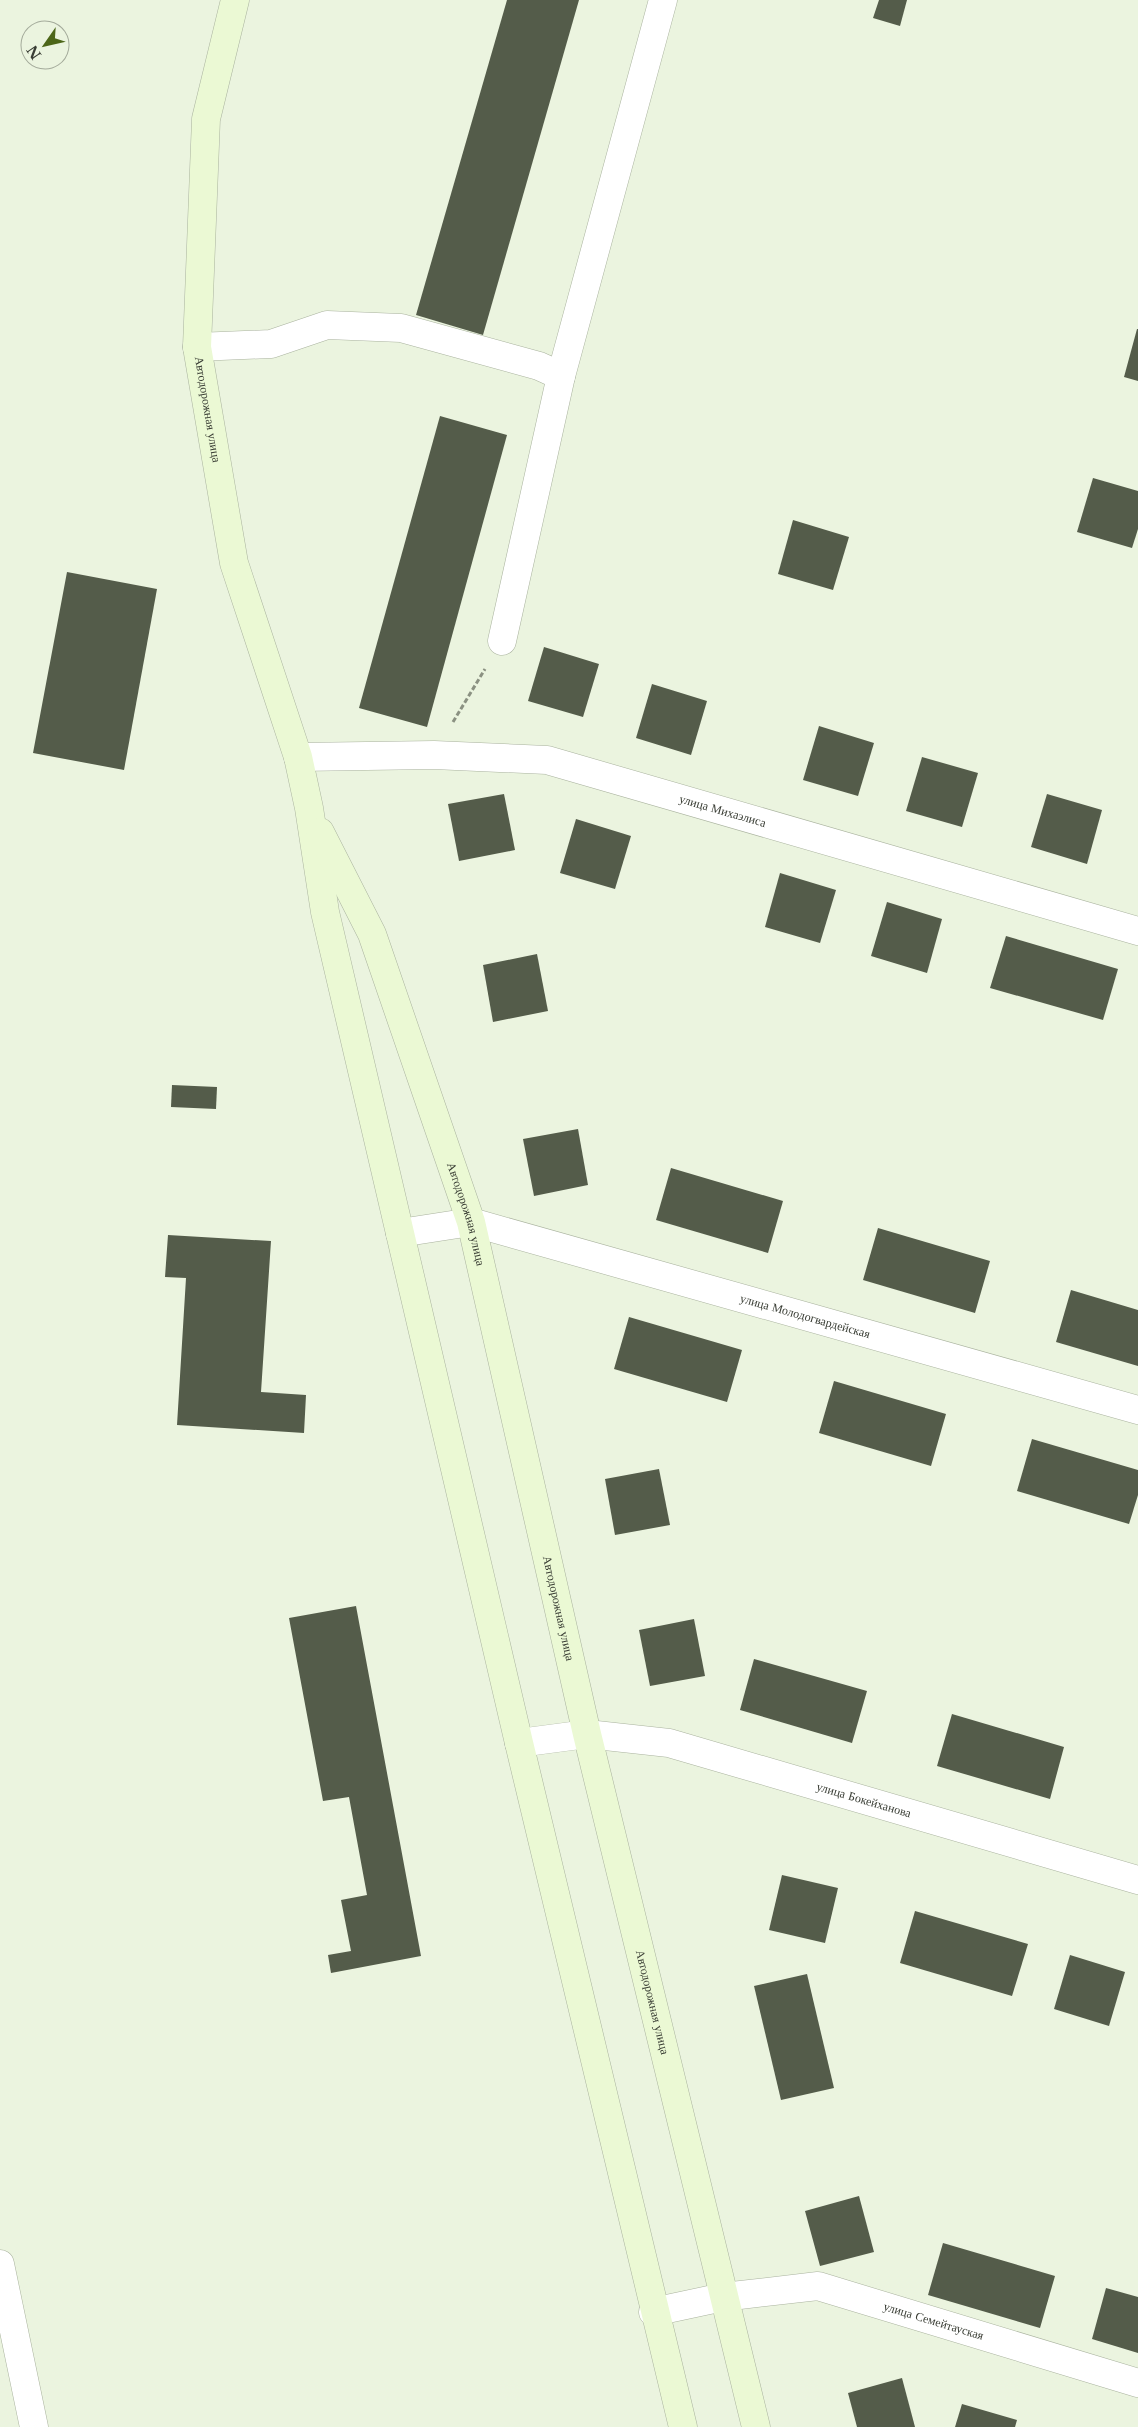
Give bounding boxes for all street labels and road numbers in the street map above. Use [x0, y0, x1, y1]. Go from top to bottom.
street label: Автодорожная улица [192, 355, 225, 464]
street label: улица Михаэлиса [678, 791, 769, 830]
street label: Автодорожная улица [444, 1160, 489, 1268]
street label: улица Молодогвардейская [739, 1290, 872, 1341]
street label: Автодорожная улица [540, 1554, 578, 1663]
street label: улица Бокейханова [815, 1779, 914, 1821]
street label: Автодорожная улица [633, 1948, 673, 2057]
street label: улица Семейтауская [882, 2298, 986, 2343]

